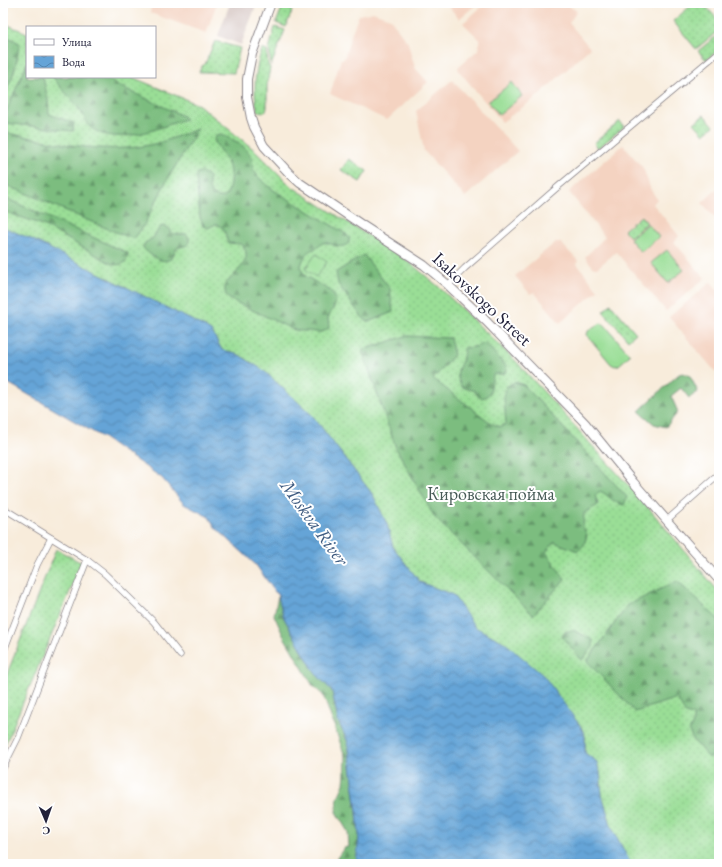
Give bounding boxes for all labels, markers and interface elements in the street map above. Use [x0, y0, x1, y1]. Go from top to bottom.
legend [26, 26, 156, 78]
text: Улица [61, 34, 92, 50]
text: Вода [62, 54, 85, 70]
street label: Isakovskogo Street [428, 247, 537, 351]
water label: Moskva River [274, 473, 355, 571]
park label: Кировская пойма [427, 482, 556, 505]
north arrow [26, 801, 66, 841]
text: С [42, 824, 50, 838]

